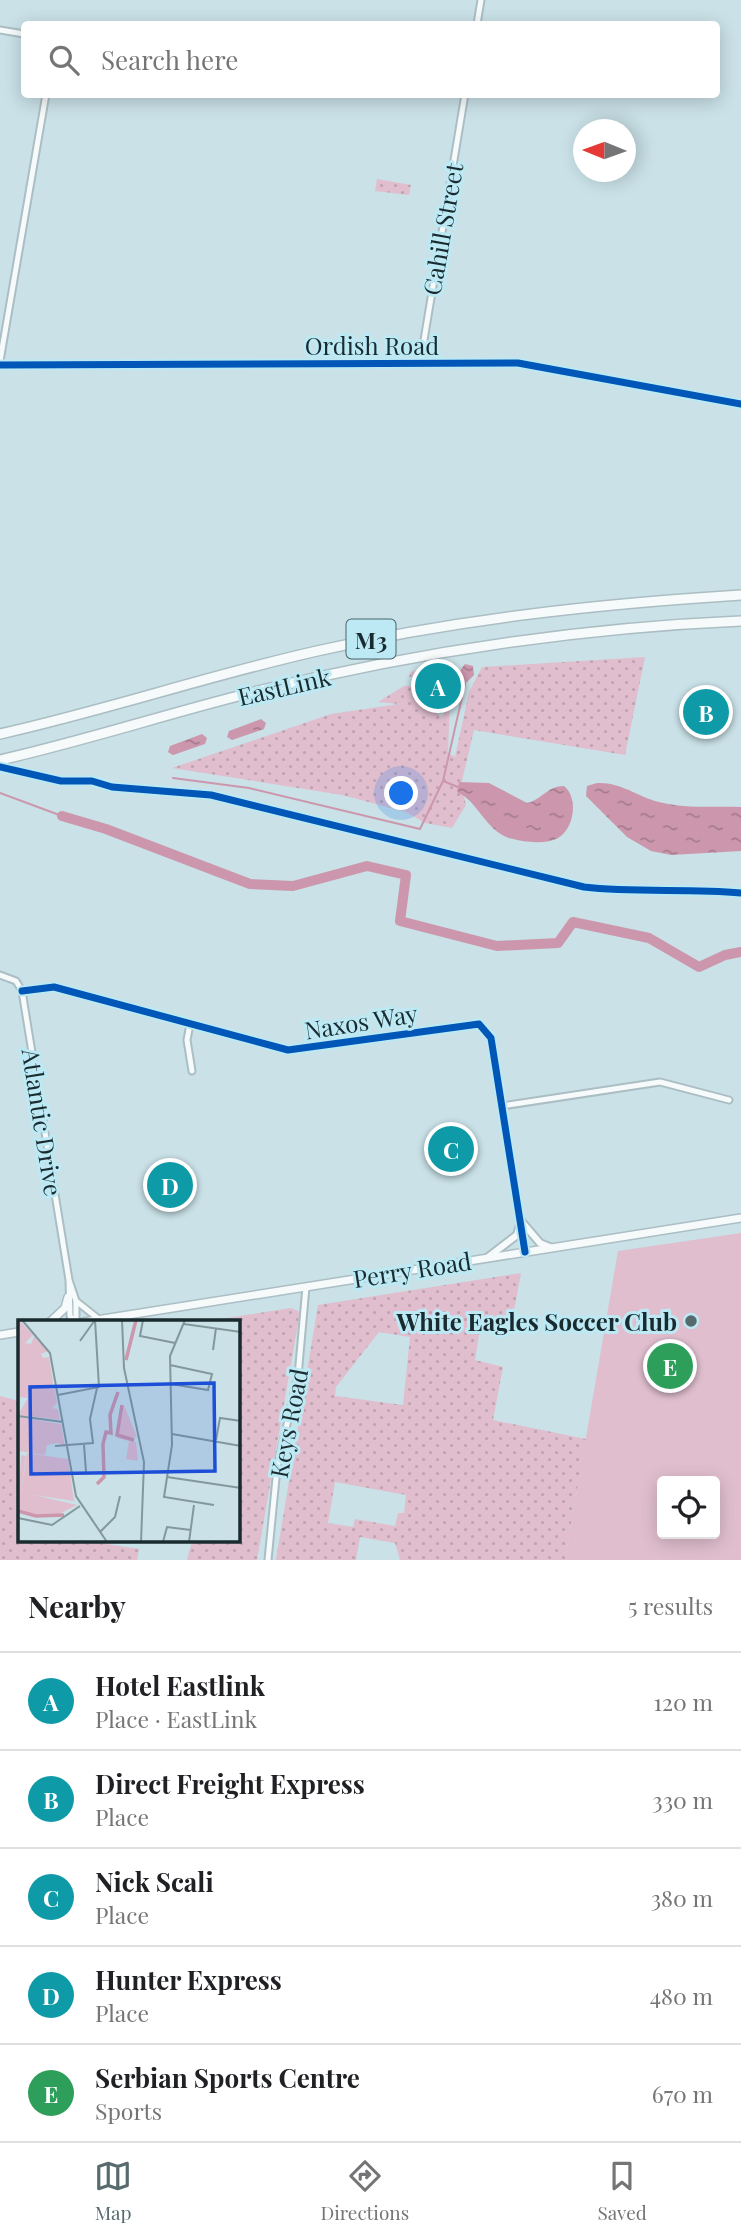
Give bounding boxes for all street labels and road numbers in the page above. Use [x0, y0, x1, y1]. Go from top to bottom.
street label: Cahill Street [415, 160, 469, 298]
street label: Ordish Road [305, 329, 439, 361]
road number: M3 [346, 620, 396, 659]
street label: EastLink [234, 660, 334, 712]
street label: Naxos Way [302, 996, 420, 1046]
street label: Atlantic Drive [15, 1045, 70, 1198]
street label: Perry Road [351, 1244, 473, 1294]
street label: Keys Road [262, 1365, 314, 1480]

